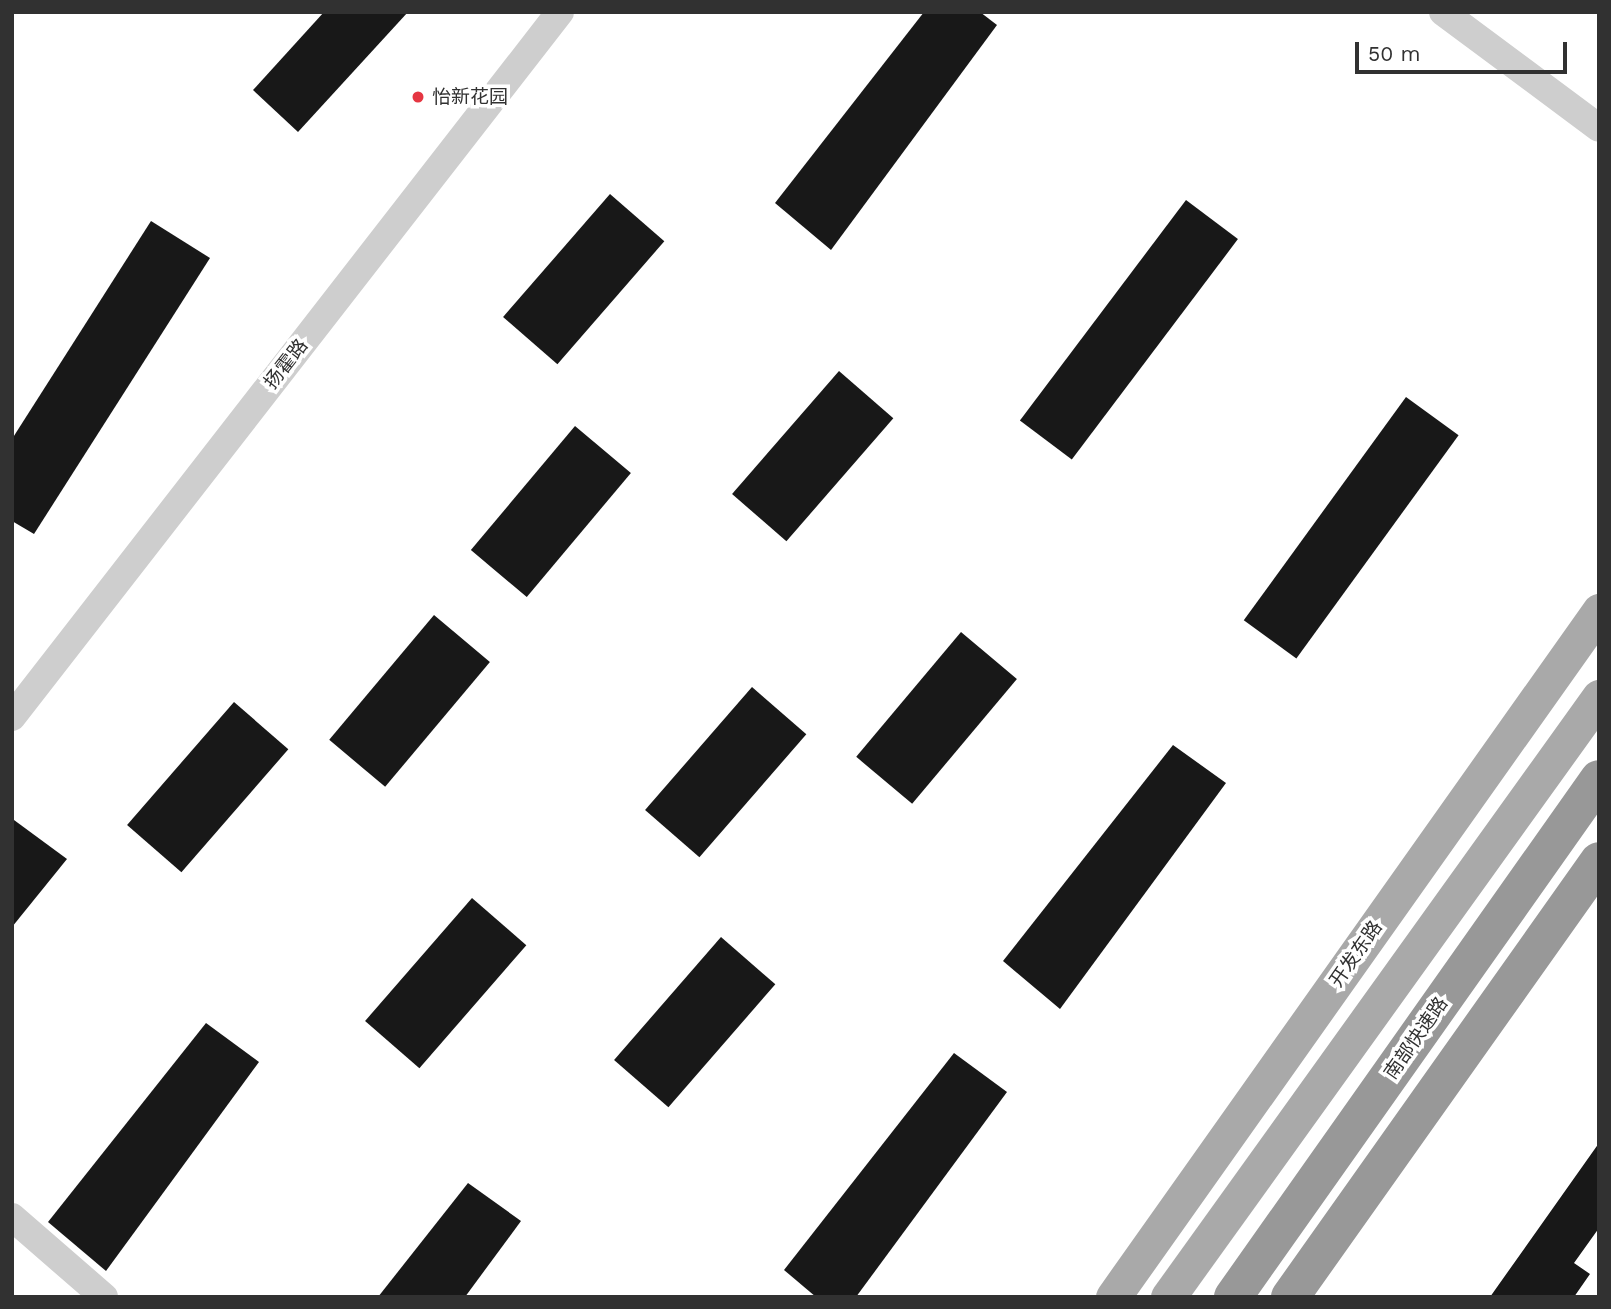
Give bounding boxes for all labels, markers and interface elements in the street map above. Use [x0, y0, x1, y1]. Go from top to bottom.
scale bar [1359, 28, 1571, 72]
text: 50 m [1368, 41, 1420, 66]
place label: 怡新花园 [432, 86, 508, 108]
marker: 怡新花园 [410, 89, 426, 105]
street label: 扬霍路 [259, 335, 313, 393]
street label: 开发东路 [1325, 916, 1387, 992]
street label: 南部快速路 [1379, 993, 1453, 1083]

